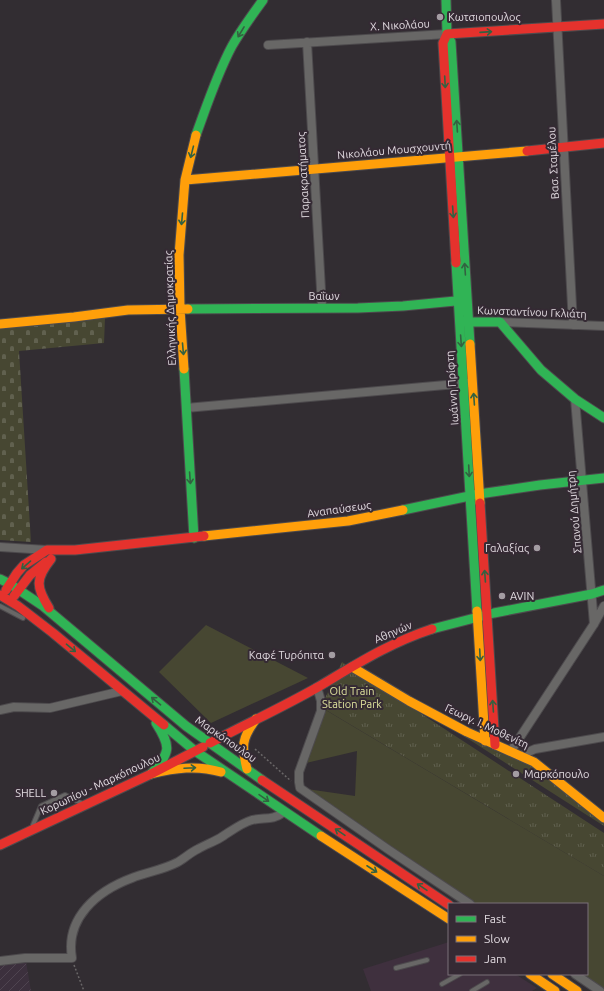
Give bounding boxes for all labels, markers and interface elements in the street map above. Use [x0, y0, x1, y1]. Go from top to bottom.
place label: Κωτσιοπουλος [448, 11, 520, 24]
marker: Κωτσιοπουλος [435, 12, 445, 22]
street label: Χ. Νικολάου [370, 17, 430, 33]
one-way arrow [236, 26, 244, 38]
one-way arrow [479, 28, 492, 35]
one-way arrow [441, 75, 449, 88]
one-way arrow [453, 120, 460, 133]
street label: Βασ. Σταμέλου [545, 126, 561, 200]
street label: Παρακρατήματος [295, 132, 312, 218]
street label: Νικολάου Μουσχουντή [337, 139, 451, 161]
one-way arrow [188, 145, 195, 158]
one-way arrow [449, 205, 456, 218]
one-way arrow [178, 212, 185, 225]
street label: Ελληνικής Δημοκρατίας [162, 250, 179, 366]
one-way arrow [462, 263, 469, 276]
street label: Βαΐων [309, 290, 340, 302]
street label: Κωνσταντίνου Γκλιάτη [477, 304, 587, 320]
one-way arrow [457, 334, 464, 347]
one-way arrow [179, 342, 187, 355]
street label: Ιωάννη Πρίφτη [443, 350, 461, 426]
one-way arrow [470, 393, 477, 406]
one-way arrow [465, 464, 472, 477]
street label: Σπανού Δημήτρη [564, 470, 584, 554]
one-way arrow [187, 471, 194, 484]
street label: Αναπαύσεως [306, 499, 372, 520]
place label: Γαλαξίας [485, 542, 529, 555]
marker: Γαλαξίας [532, 543, 542, 553]
one-way arrow [21, 560, 31, 569]
one-way arrow [481, 570, 488, 583]
place label: AVIN [510, 590, 534, 602]
marker: AVIN [497, 591, 507, 601]
street label: Αθηνών [372, 618, 414, 645]
one-way arrow [65, 643, 76, 652]
one-way arrow [477, 648, 484, 661]
place label: Καφέ Τυρóπιτα [249, 649, 324, 661]
marker: Καφέ Τυρóπιτα [327, 650, 337, 660]
park label: Old Train Station Park [322, 685, 382, 710]
one-way arrow [151, 696, 162, 705]
one-way arrow [489, 700, 496, 713]
street label: Γεωργ. Ι. Μοθενίτη [443, 701, 531, 751]
street label: Μαρκόπουλου [193, 714, 259, 764]
street label: Κορωπίου - Μαρκόπουλου [38, 751, 162, 817]
one-way arrow [183, 764, 196, 771]
place label: Μαρκόπουλο [524, 768, 589, 780]
marker: Μαρκόπουλο [511, 769, 521, 779]
place label: SHELL [15, 787, 46, 799]
marker: SHELL [49, 788, 59, 798]
one-way arrow [258, 794, 269, 802]
one-way arrow [335, 828, 346, 836]
one-way arrow [366, 865, 377, 873]
one-way arrow [417, 883, 428, 891]
legend [448, 903, 588, 975]
text: Fast [484, 912, 506, 925]
text: Slow [484, 932, 510, 945]
text: Jam [484, 952, 506, 965]

